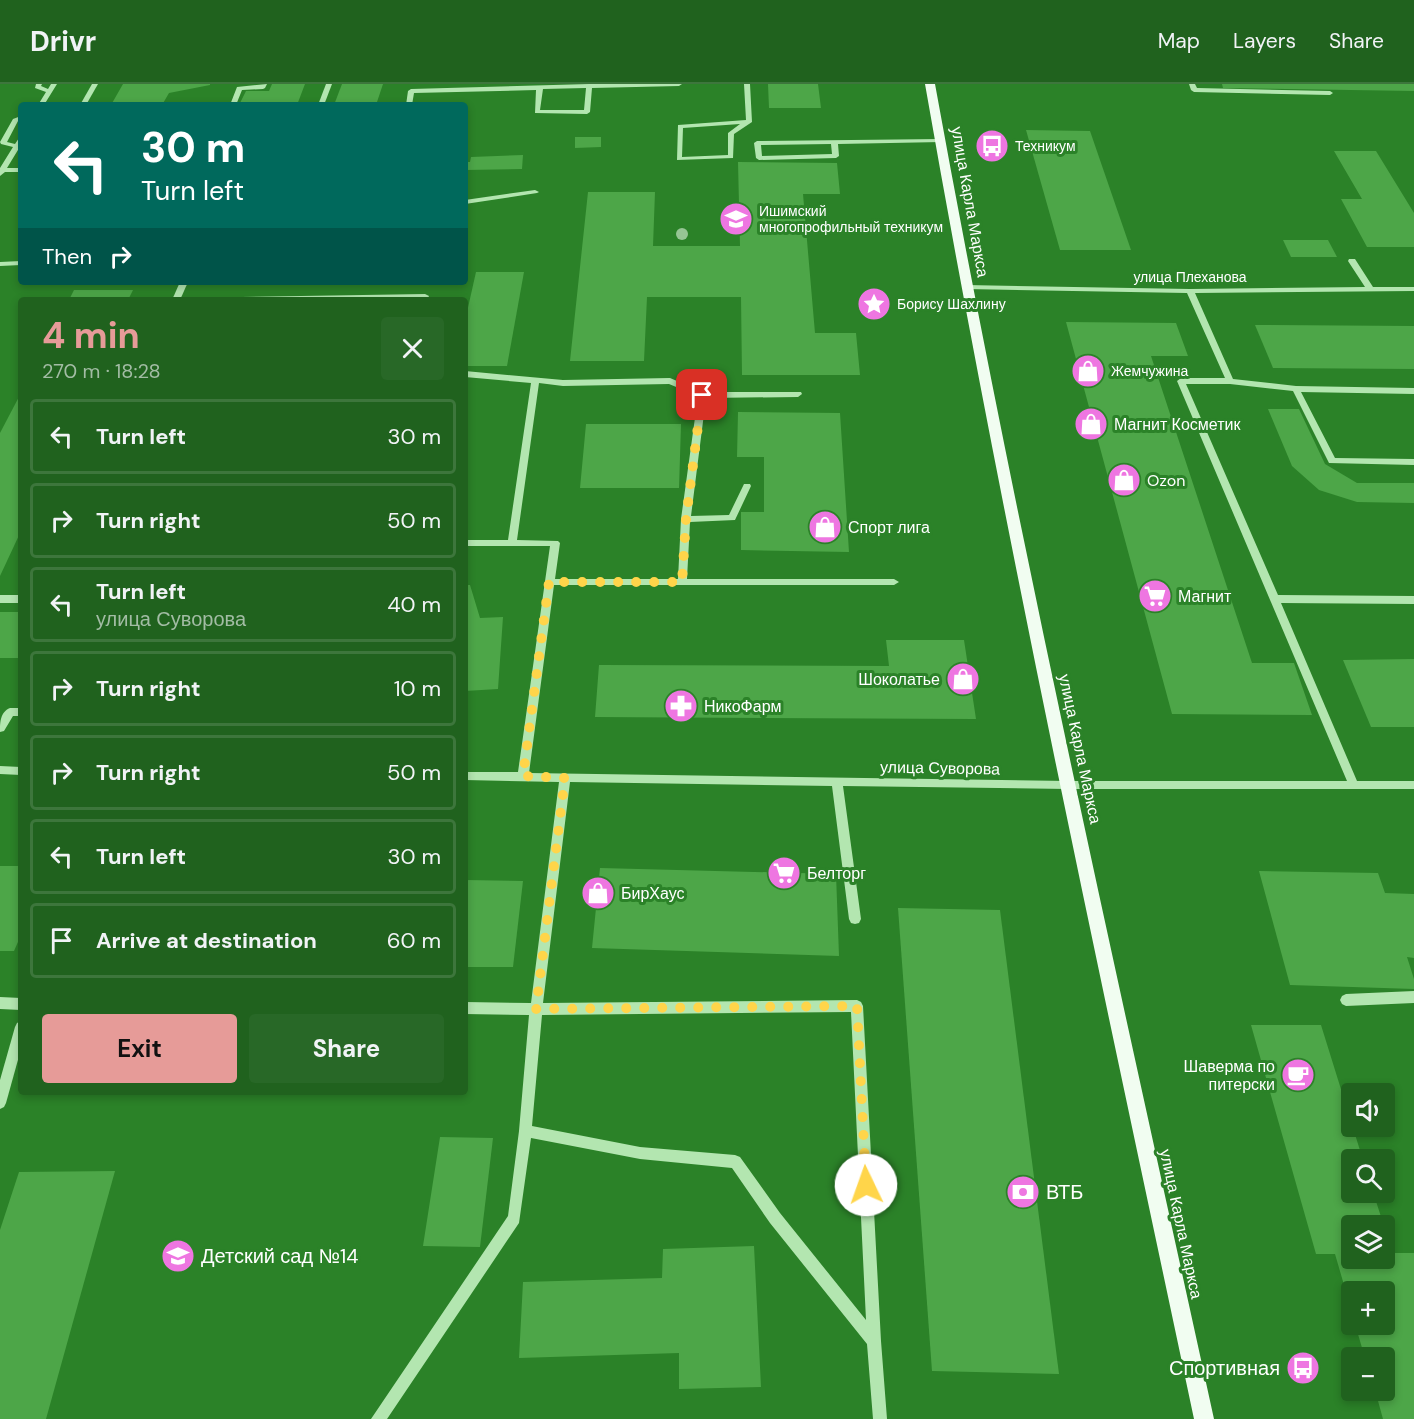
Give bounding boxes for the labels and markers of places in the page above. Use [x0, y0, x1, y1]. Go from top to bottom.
bus stop icon: Техникум [974, 128, 1010, 164]
place label: Техникум [1015, 137, 1076, 155]
school or university icon: Ишимский многопрофильный техникум [718, 201, 754, 237]
place label: Ишимский многопрофильный техникум [759, 202, 943, 236]
place icon: Борису Шахлину [856, 286, 892, 322]
place label: Борису Шахлину [897, 295, 1006, 313]
shop icon: Жемчужина [1070, 353, 1106, 389]
place label: Жемчужина [1111, 362, 1189, 380]
pin [676, 369, 727, 420]
shop icon: Магнит Косметик [1073, 406, 1109, 442]
place label: Магнит Косметик [1114, 414, 1241, 435]
shop icon: Ozon [1106, 462, 1142, 498]
place label: Ozon [1147, 470, 1185, 491]
shop icon: Спорт лига [807, 509, 843, 545]
place label: Спорт лига [848, 517, 930, 538]
supermarket icon: Магнит [1137, 578, 1173, 614]
place label: Магнит [1178, 586, 1232, 607]
shop icon: Шоколатье [945, 661, 981, 697]
place label: Шоколатье [858, 669, 940, 690]
pharmacy icon: НикоФарм [663, 688, 699, 724]
place label: НикоФарм [704, 696, 782, 717]
supermarket icon: Белторг [766, 855, 802, 891]
place label: Белторг [807, 863, 866, 884]
shop icon: БирХаус [580, 875, 616, 911]
place label: БирХаус [621, 883, 685, 904]
place label: Шаверма по питерски [1184, 1056, 1275, 1095]
cafe icon: Шаверма по питерски [1280, 1057, 1316, 1093]
bank icon: ВТБ [1005, 1174, 1041, 1210]
place label: ВТБ [1046, 1179, 1083, 1205]
school or university icon: Детский сад №14 [160, 1238, 196, 1274]
place label: Детский сад №14 [201, 1243, 358, 1269]
bus stop icon: Спортивная [1285, 1350, 1321, 1386]
place label: Спортивная [1169, 1355, 1280, 1381]

